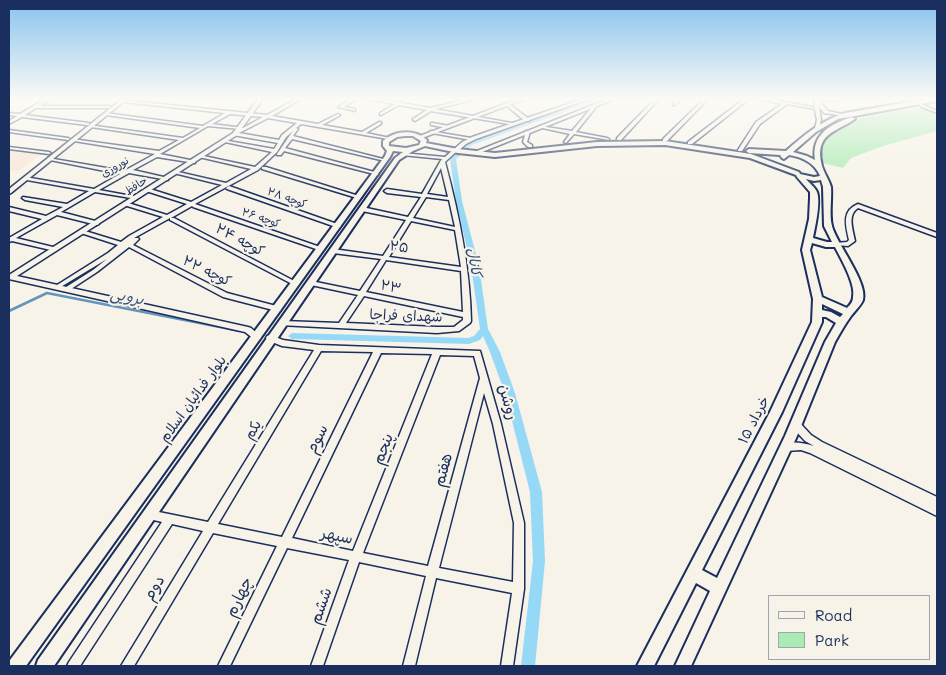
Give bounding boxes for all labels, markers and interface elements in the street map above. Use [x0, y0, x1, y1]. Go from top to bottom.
street label: نوروزی [98, 154, 132, 180]
street label: حافظ [122, 174, 150, 198]
street label: کوچه ۲۸ [265, 185, 309, 211]
street label: کوچه ۲۶ [240, 205, 282, 231]
street label: کوچه ۲۴ [213, 220, 267, 260]
street label: ۲۵ [388, 237, 410, 257]
water label: کانال [463, 246, 485, 278]
street label: کوچه ۲۲ [180, 252, 234, 290]
street label: ۲۳ [379, 277, 403, 297]
water label: برویی [109, 285, 145, 309]
street label: شهدای فراجا [369, 306, 443, 326]
street label: بلوار فدائیان اسلام [156, 352, 230, 446]
street label: روشن [494, 382, 522, 422]
street label: ۱۵ خرداد [735, 393, 773, 447]
street label: یکم [241, 417, 265, 443]
street label: سوم [302, 421, 332, 457]
street label: پنجم [368, 431, 398, 467]
street label: هفتم [429, 451, 457, 489]
street label: سپهر [319, 523, 355, 549]
street label: دوم [139, 572, 169, 604]
street label: چهارم [221, 574, 257, 620]
street label: ششم [306, 585, 336, 627]
legend [768, 595, 931, 660]
text: Road [815, 605, 852, 625]
text: Park [815, 630, 849, 650]

